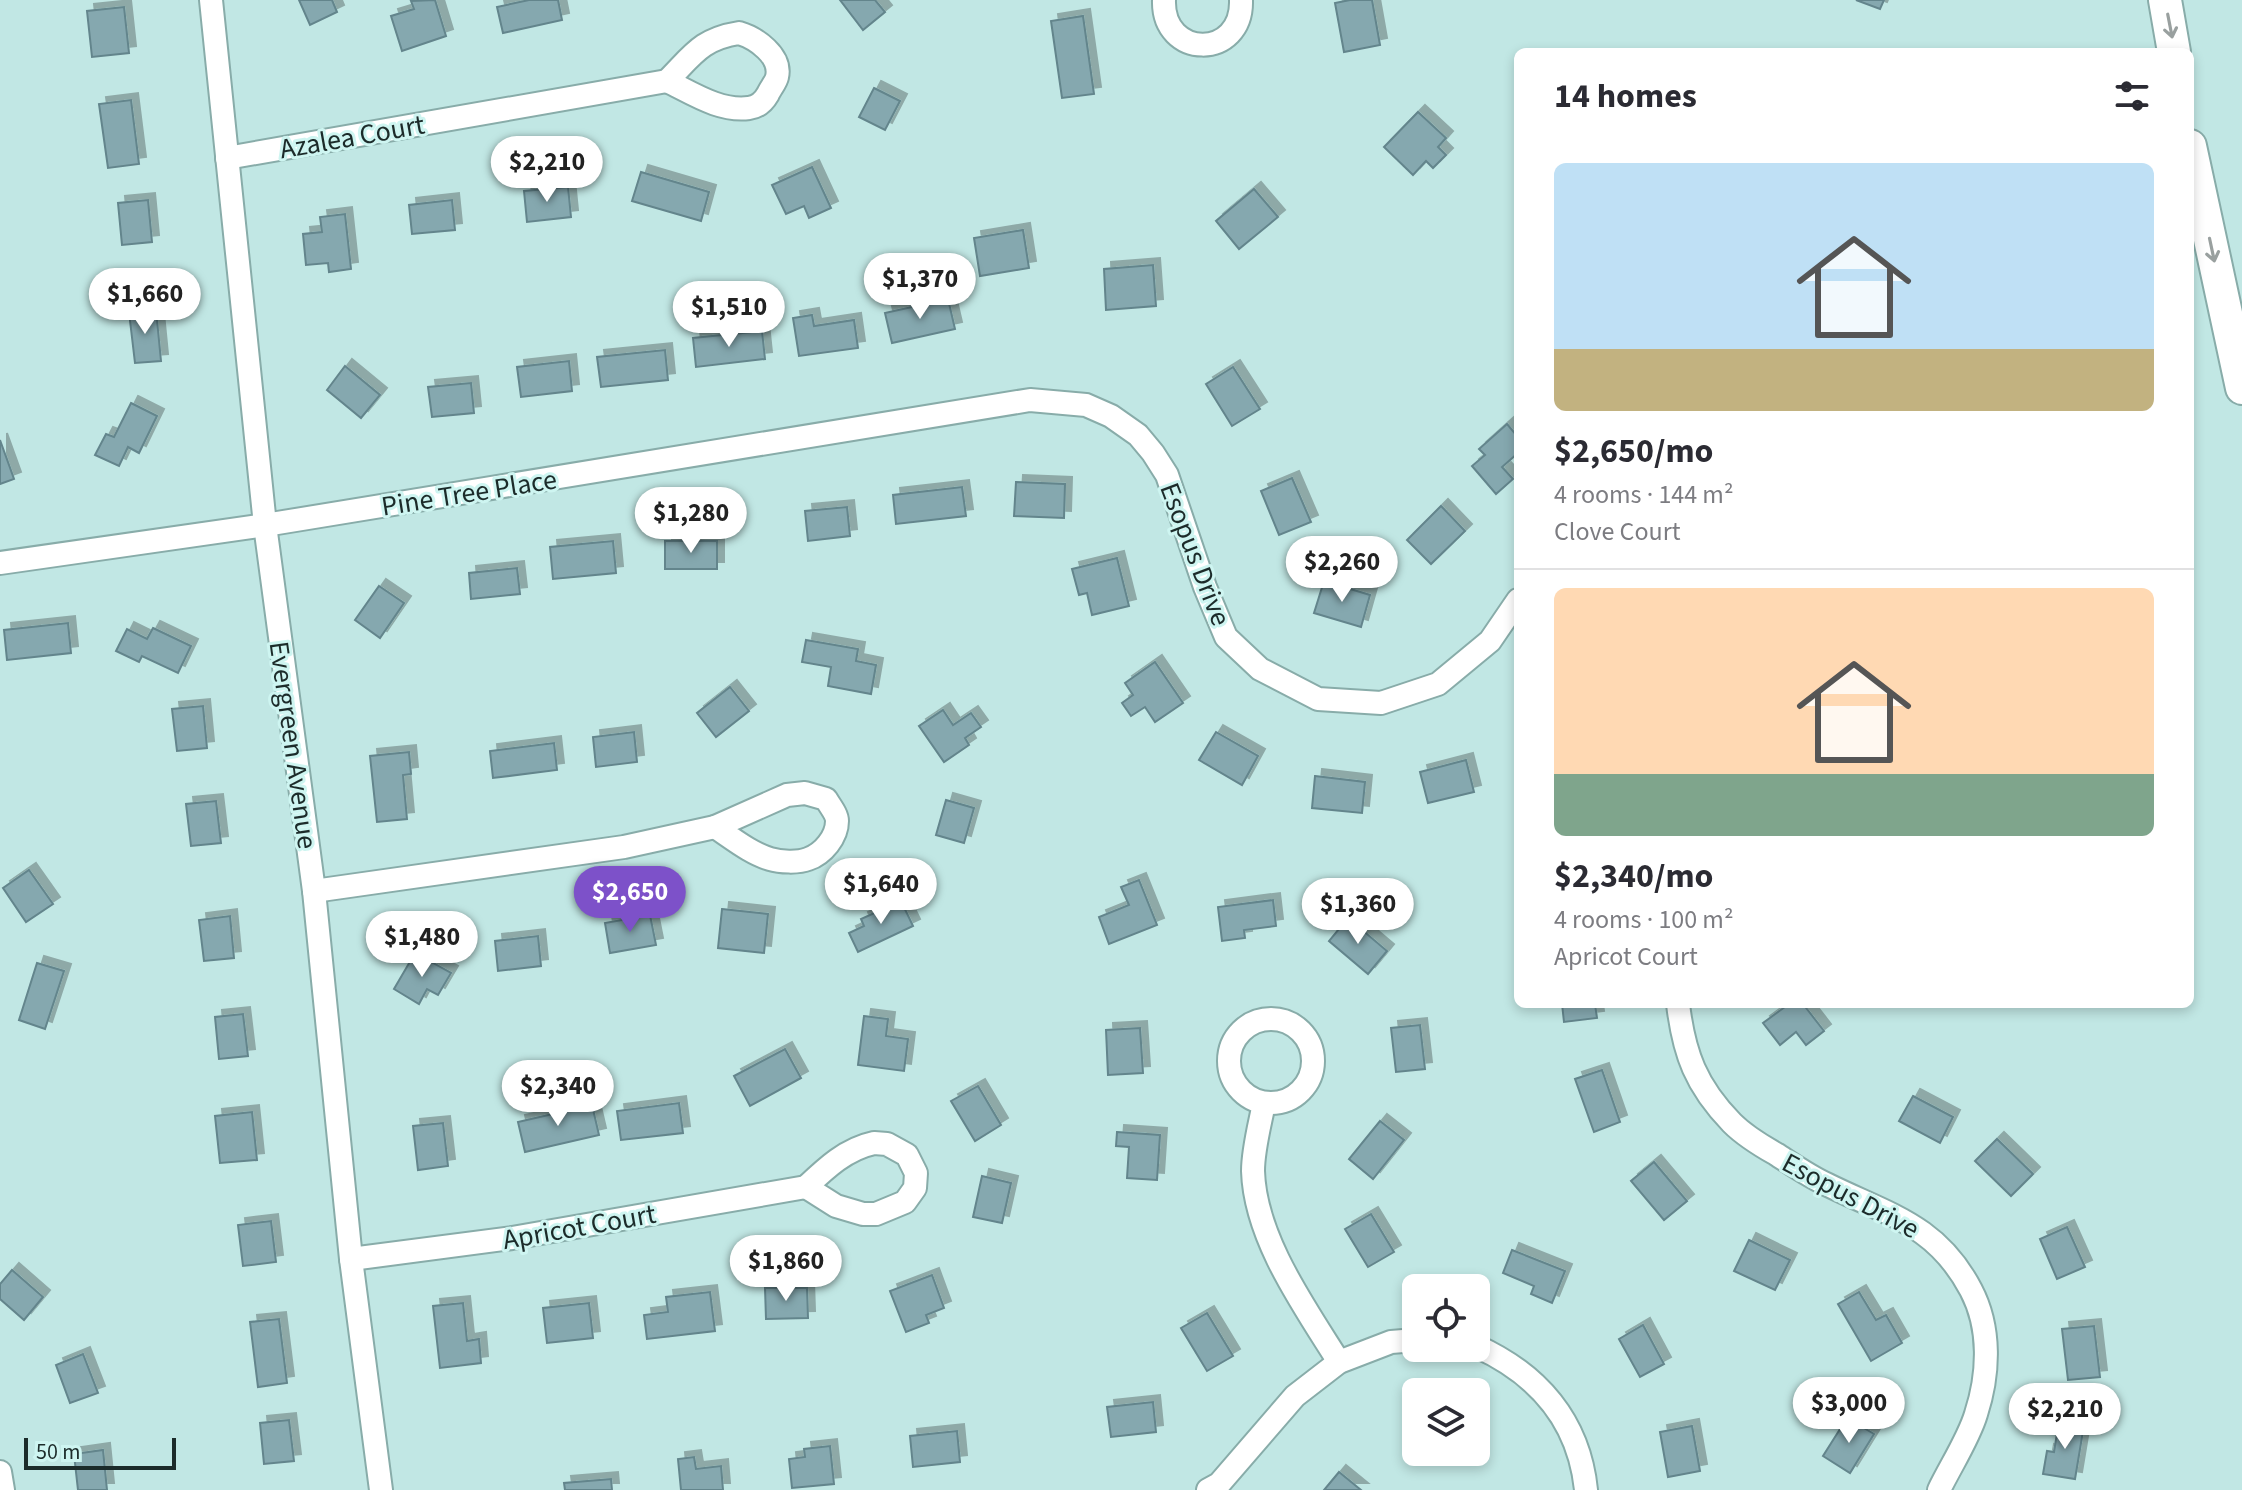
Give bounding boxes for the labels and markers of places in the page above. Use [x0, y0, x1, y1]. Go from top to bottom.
pin: $2,210 [482, 136, 612, 204]
pin: $1,370 [855, 253, 985, 321]
pin: $1,660 [80, 268, 210, 336]
pin: $1,510 [664, 281, 794, 349]
pin: $1,280 [626, 487, 756, 555]
pin: $2,260 [1277, 536, 1407, 604]
pin: $1,640 [816, 858, 946, 926]
pin: $2,650 [565, 866, 695, 934]
pin: $1,360 [1293, 878, 1423, 946]
pin: $1,480 [357, 911, 487, 979]
pin: $2,340 [493, 1060, 623, 1128]
pin: $1,860 [721, 1235, 851, 1303]
pin: $3,000 [1784, 1377, 1914, 1445]
pin: $2,210 [2000, 1383, 2130, 1451]

